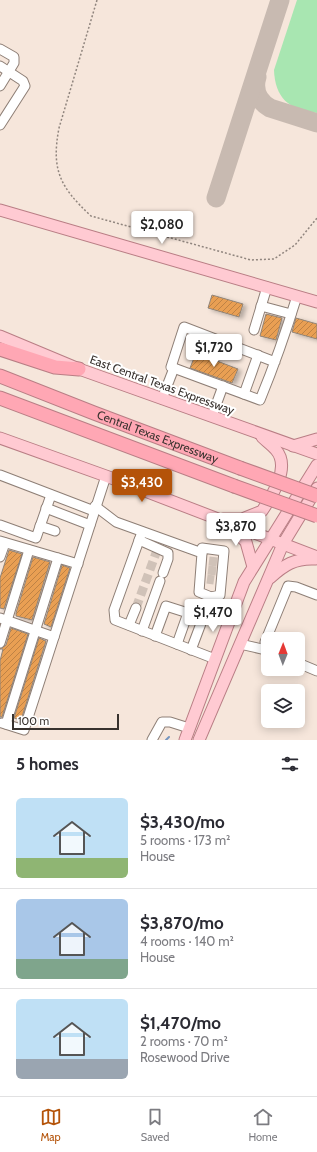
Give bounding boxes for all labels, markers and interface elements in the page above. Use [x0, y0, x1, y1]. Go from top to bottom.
pin: $2,080 [129, 211, 195, 245]
text: $2,080 [140, 216, 184, 232]
pin: $1,720 [181, 334, 247, 368]
text: $1,720 [195, 339, 233, 355]
street label: East Central Texas Expressway [88, 351, 236, 418]
street label: Central Texas Expressway [95, 407, 221, 466]
pin: $3,430 [109, 469, 175, 503]
text: $3,430 [121, 474, 163, 490]
pin: $3,870 [203, 513, 269, 547]
text: $3,870 [215, 518, 257, 534]
pin: $1,470 [180, 599, 246, 633]
text: $1,470 [193, 604, 233, 620]
north arrow [261, 632, 305, 676]
map controls [261, 632, 305, 728]
button: layers [261, 684, 305, 728]
scale bar [12, 712, 119, 731]
text: 100 m [18, 714, 49, 728]
icon: filters [279, 753, 301, 775]
text: 5 homes [16, 754, 79, 774]
text: $3,430/mo [140, 812, 225, 832]
icon: home [48, 814, 96, 862]
text: 5 rooms · 173 m² [140, 832, 230, 848]
text: House [140, 848, 175, 864]
text: $3,870/mo [140, 913, 224, 933]
icon: home [48, 915, 96, 963]
text: 4 rooms · 140 m² [140, 933, 234, 949]
text: House [140, 949, 175, 965]
text: $1,470/mo [140, 1013, 221, 1033]
icon: home [48, 1015, 96, 1063]
text: 2 rooms · 70 m² [140, 1033, 228, 1049]
text: Rosewood Drive [140, 1049, 230, 1065]
tab: Map [40, 1106, 62, 1144]
tab: Saved [141, 1106, 169, 1144]
tab: Home [248, 1106, 277, 1144]

